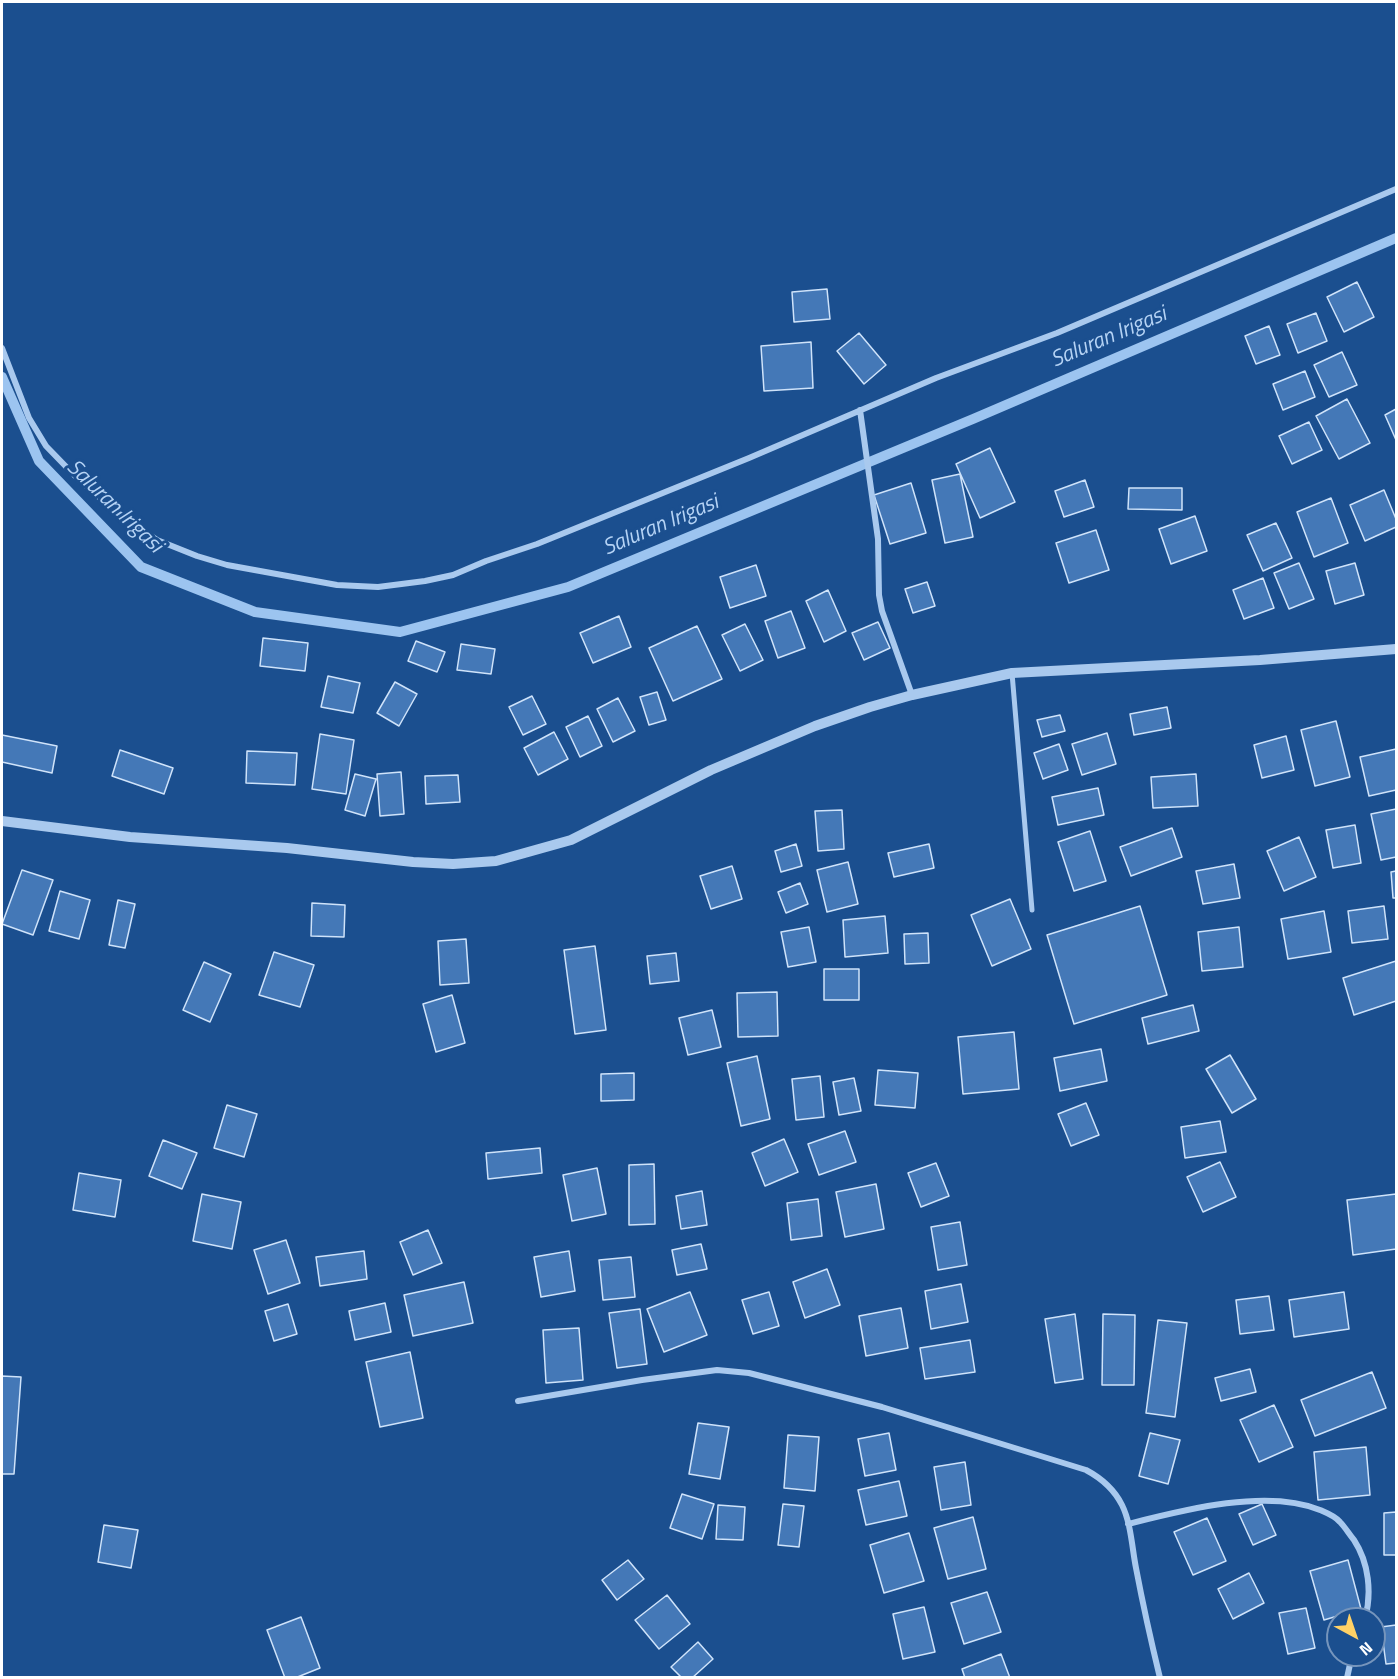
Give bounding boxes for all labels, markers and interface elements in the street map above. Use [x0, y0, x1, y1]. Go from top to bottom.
water label: Saluran Irigasi [1047, 302, 1171, 374]
water label: Saluran Irigasi [61, 455, 167, 559]
water label: Saluran Irigasi [599, 490, 723, 562]
north arrow [1326, 1607, 1386, 1667]
text: N [1354, 1636, 1378, 1662]

